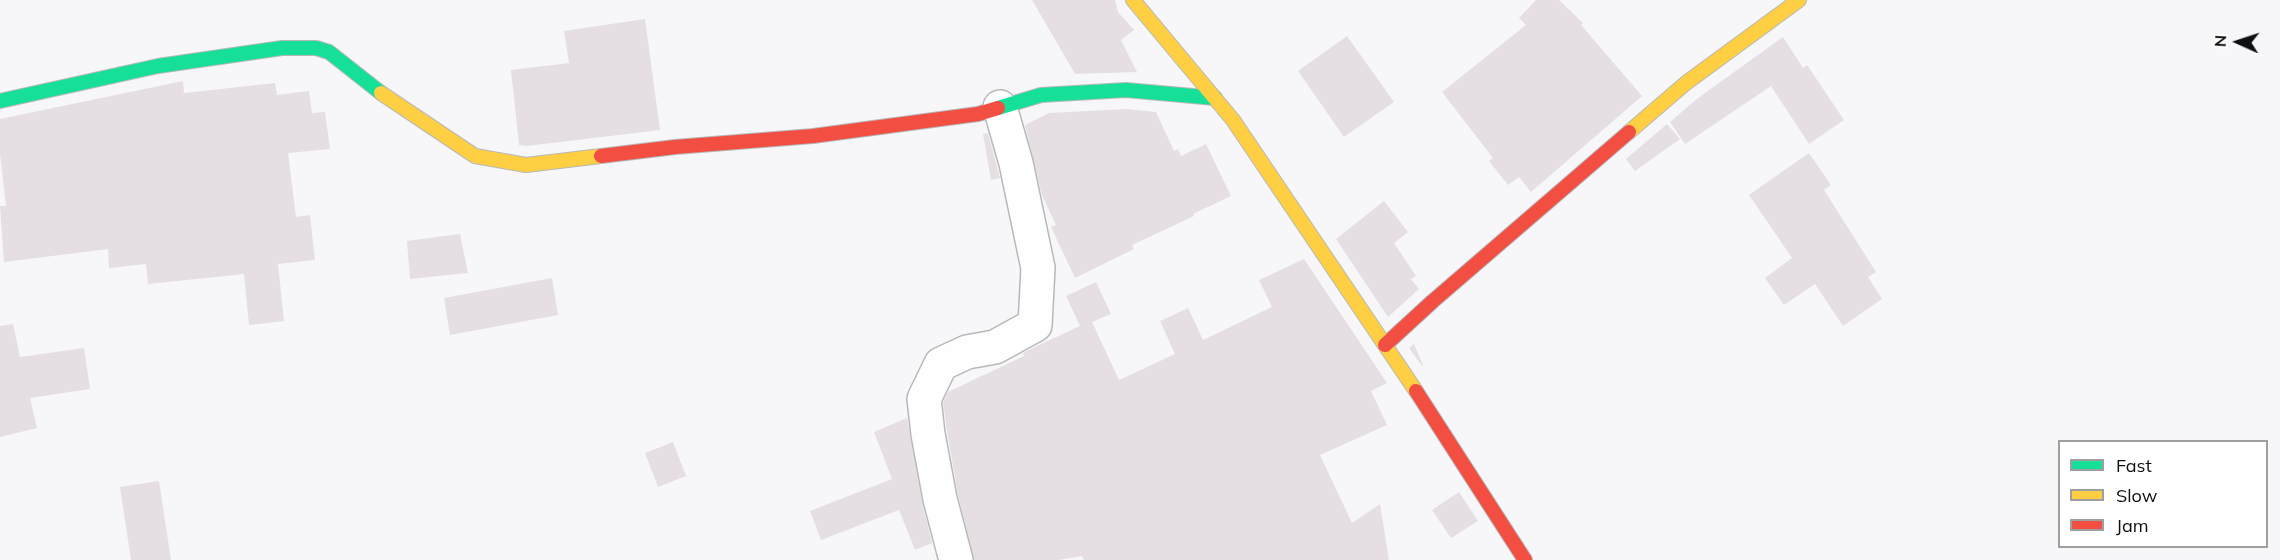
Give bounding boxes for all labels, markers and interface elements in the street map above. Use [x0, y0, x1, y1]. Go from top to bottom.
north arrow [2208, 12, 2268, 72]
text: N [2210, 34, 2230, 48]
legend [2058, 440, 2268, 548]
text: Fast [2116, 454, 2152, 477]
text: Slow [2116, 484, 2157, 507]
text: Jam [2116, 514, 2149, 537]

